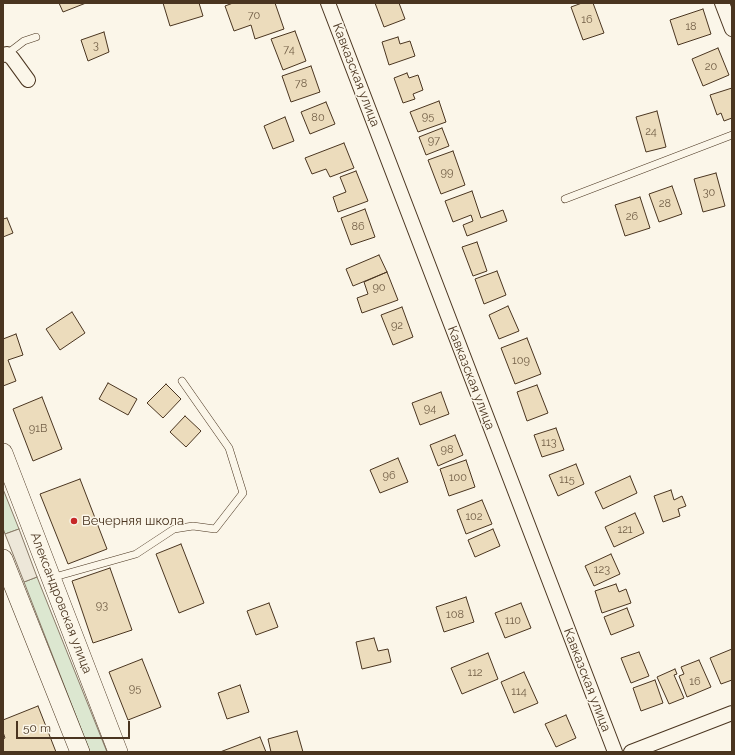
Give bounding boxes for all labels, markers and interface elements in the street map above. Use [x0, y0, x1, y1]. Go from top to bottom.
house number: 70 [248, 9, 260, 23]
house number: 16 [581, 13, 593, 27]
house number: 18 [685, 20, 697, 34]
street label: Кавказская улица [329, 21, 383, 129]
house number: 3 [93, 39, 99, 53]
house number: 74 [283, 43, 295, 57]
house number: 20 [705, 60, 717, 74]
house number: 78 [295, 77, 307, 91]
house number: 95 [422, 110, 434, 124]
house number: 80 [311, 111, 325, 125]
house number: 24 [645, 125, 657, 139]
house number: 97 [428, 134, 440, 148]
house number: 99 [441, 166, 453, 180]
house number: 30 [703, 186, 715, 200]
house number: 28 [659, 197, 671, 211]
house number: 26 [626, 210, 638, 224]
house number: 86 [351, 220, 365, 234]
house number: 90 [372, 281, 386, 295]
house number: 92 [391, 319, 403, 333]
street label: Кавказская улица [444, 324, 498, 432]
house number: 109 [512, 354, 530, 368]
house number: 94 [424, 402, 436, 416]
house number: 91В [29, 422, 47, 436]
house number: 113 [541, 436, 557, 450]
house number: 98 [441, 443, 453, 457]
house number: 96 [382, 469, 396, 483]
house number: 100 [449, 471, 467, 485]
house number: 115 [559, 473, 575, 487]
house number: 102 [465, 510, 483, 524]
place label: Вечерняя школа [82, 513, 184, 529]
marker: Вечерняя школа [69, 516, 79, 526]
house number: 121 [617, 523, 633, 537]
street label: Александровская улица [27, 530, 95, 676]
house number: 123 [594, 563, 610, 577]
house number: 93 [96, 599, 108, 613]
house number: 108 [446, 608, 464, 622]
house number: 110 [505, 614, 521, 628]
street label: Кавказская улица [560, 626, 614, 734]
house number: 112 [467, 666, 483, 680]
house number: 16 [689, 675, 701, 689]
house number: 95 [129, 682, 141, 696]
house number: 114 [511, 685, 527, 699]
scale bar [18, 713, 132, 739]
text: 50 m [23, 721, 51, 735]

